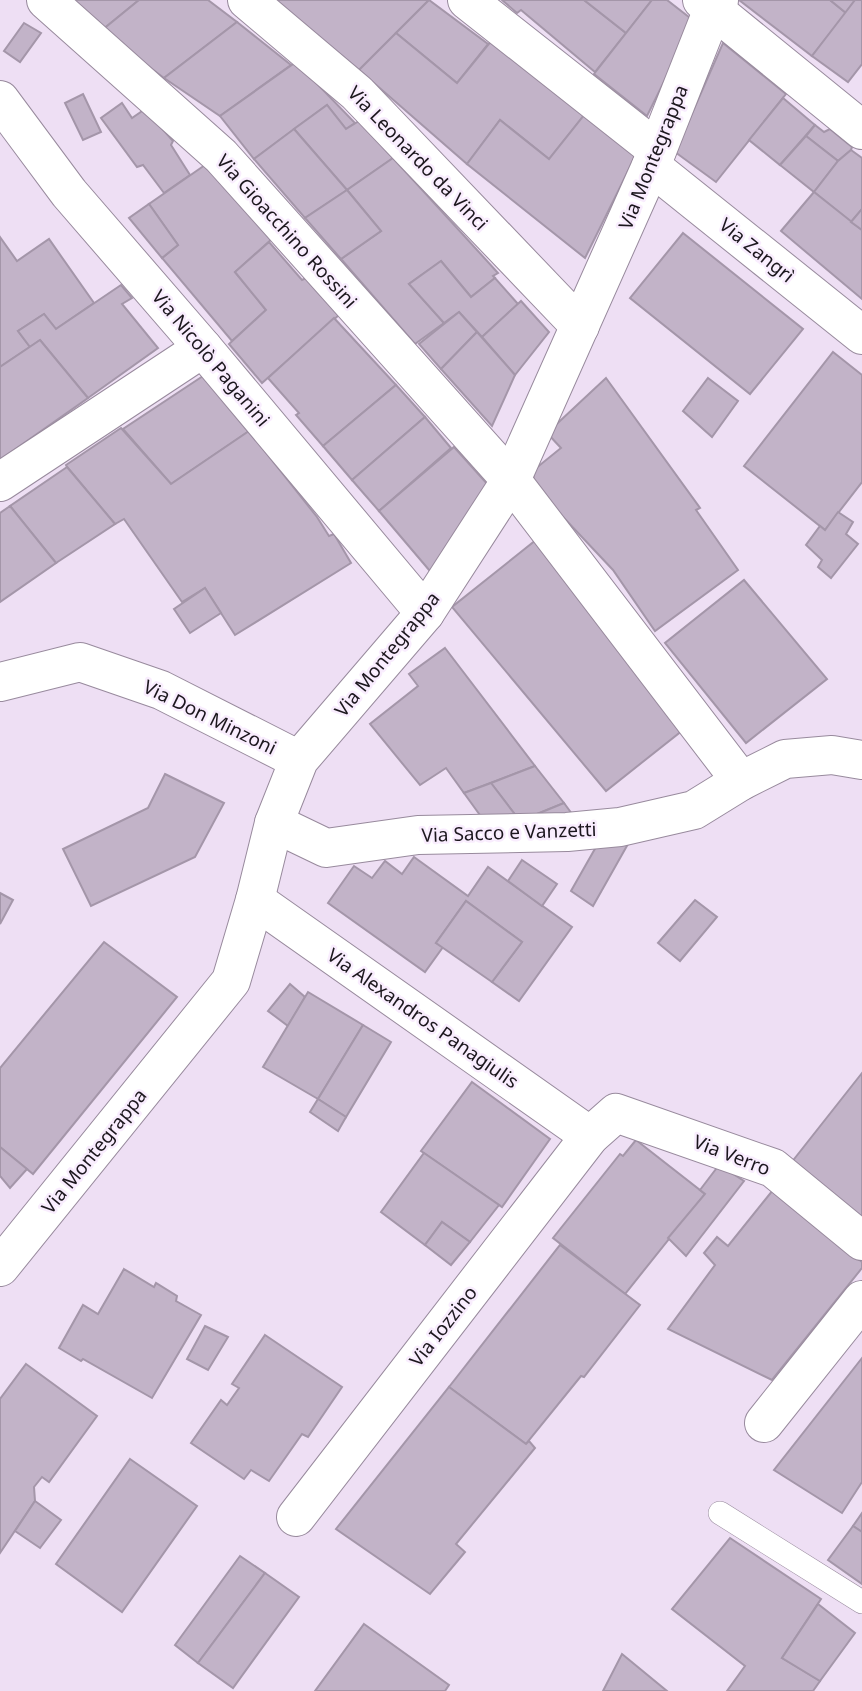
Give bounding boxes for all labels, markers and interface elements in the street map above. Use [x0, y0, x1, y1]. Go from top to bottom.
street label: Via Leonardo da Vinci [342, 80, 494, 236]
street label: Via Montegrappa [612, 81, 694, 233]
street label: Via Gioacchino Rossini [211, 148, 363, 314]
street label: Via Zangrì [714, 212, 800, 288]
street label: Via Nicolò Paganini [146, 284, 276, 432]
street label: Via Montegrappa [329, 586, 445, 722]
street label: Via Don Minzoni [139, 674, 281, 760]
street label: Via Sacco e Vanzetti [421, 816, 597, 848]
street label: Via Alexandros Panagiulis [322, 942, 524, 1094]
street label: Via Montegrappa [36, 1083, 152, 1219]
street label: Via Verro [690, 1128, 774, 1182]
street label: Via Iozzino [403, 1280, 483, 1372]

